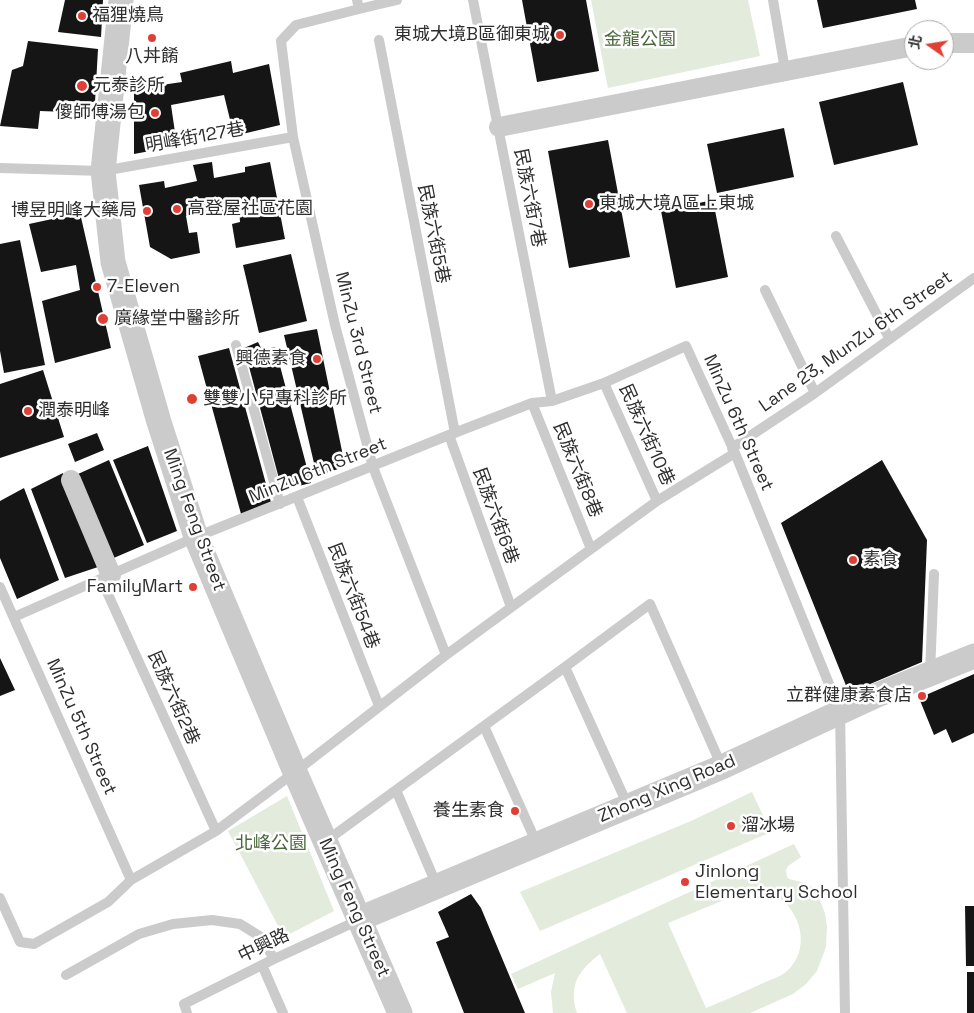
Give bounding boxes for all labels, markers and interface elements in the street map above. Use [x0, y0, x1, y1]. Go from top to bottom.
place label: 福狸燒鳥 [92, 5, 164, 27]
marker: 福狸燒鳥 [76, 10, 88, 22]
north arrow [904, 20, 954, 70]
place label: 東城大境B區御東城 [394, 24, 550, 46]
marker: 東城大境B區御東城 [554, 29, 566, 41]
park label: 金龍公園 [604, 29, 676, 51]
marker: 八丼餚 [146, 32, 158, 44]
text: 北 [905, 33, 926, 51]
place label: 八丼餚 [125, 46, 179, 68]
place label: 元泰診所 [93, 75, 165, 97]
marker: 元泰診所 [75, 79, 89, 93]
place label: 傻師傅湯包 [55, 102, 145, 124]
marker: 傻師傅湯包 [149, 107, 161, 119]
street label: 明峰街127巷 [144, 119, 246, 157]
street label: 民族六街7巷 [509, 147, 549, 249]
street label: 民族六街5巷 [413, 182, 453, 286]
place label: 東城大境A區上東城 [599, 193, 754, 215]
place label: 高登屋社區花園 [187, 198, 313, 220]
marker: 東城大境A區上東城 [583, 198, 595, 210]
place label: 博昱明峰大藥局 [11, 200, 137, 222]
marker: 高登屋社區花園 [171, 203, 183, 215]
marker: 博昱明峰大藥局 [141, 205, 153, 217]
street label: Lane 23, MunZu 6th Street [755, 267, 957, 417]
street label: MinZu 3rd Street [330, 270, 386, 416]
place label: 7-Eleven [107, 276, 180, 298]
marker: 7-Eleven [91, 281, 103, 293]
place label: 廣緣堂中醫診所 [114, 308, 240, 330]
marker: 廣緣堂中醫診所 [96, 312, 110, 326]
place label: 興德素食 [235, 348, 307, 370]
street label: MinZu 6th Street [698, 351, 778, 495]
marker: 興德素食 [311, 353, 323, 365]
street label: 民族六街10巷 [614, 381, 678, 489]
place label: 雙雙小兒專科診所 [203, 388, 347, 410]
marker: 雙雙小兒專科診所 [185, 392, 199, 406]
place label: 潤泰明峰 [38, 400, 110, 422]
marker: 潤泰明峰 [22, 405, 34, 417]
street label: 民族六街8巷 [548, 419, 606, 521]
street label: MinZu 6th Street [246, 433, 390, 509]
street label: Ming Feng Street [158, 446, 230, 594]
street label: 民族六街6巷 [468, 465, 522, 567]
street label: 民族六街54巷 [323, 540, 383, 652]
place label: 素食 [863, 549, 899, 571]
marker: 素食 [847, 554, 859, 566]
place label: FamilyMart [87, 576, 183, 598]
marker: FamilyMart [187, 581, 199, 593]
street label: 民族六街2巷 [143, 648, 203, 748]
street label: MinZu 5th Street [41, 656, 121, 798]
place label: 立群健康素食店 [786, 685, 912, 707]
marker: 立群健康素食店 [916, 690, 928, 702]
street label: Zhong Xing Road [595, 750, 739, 828]
place label: 養生素食 [433, 800, 505, 822]
marker: 養生素食 [509, 805, 521, 817]
place label: 溜冰場 [741, 815, 795, 837]
marker: 溜冰場 [725, 820, 737, 832]
park label: 北峰公園 [235, 833, 307, 855]
street label: Ming Feng Street [314, 835, 394, 981]
place label: Jinlong Elementary School [695, 861, 858, 904]
marker: Jinlong Elementary School [679, 876, 691, 888]
street label: 中興路 [235, 924, 293, 968]

